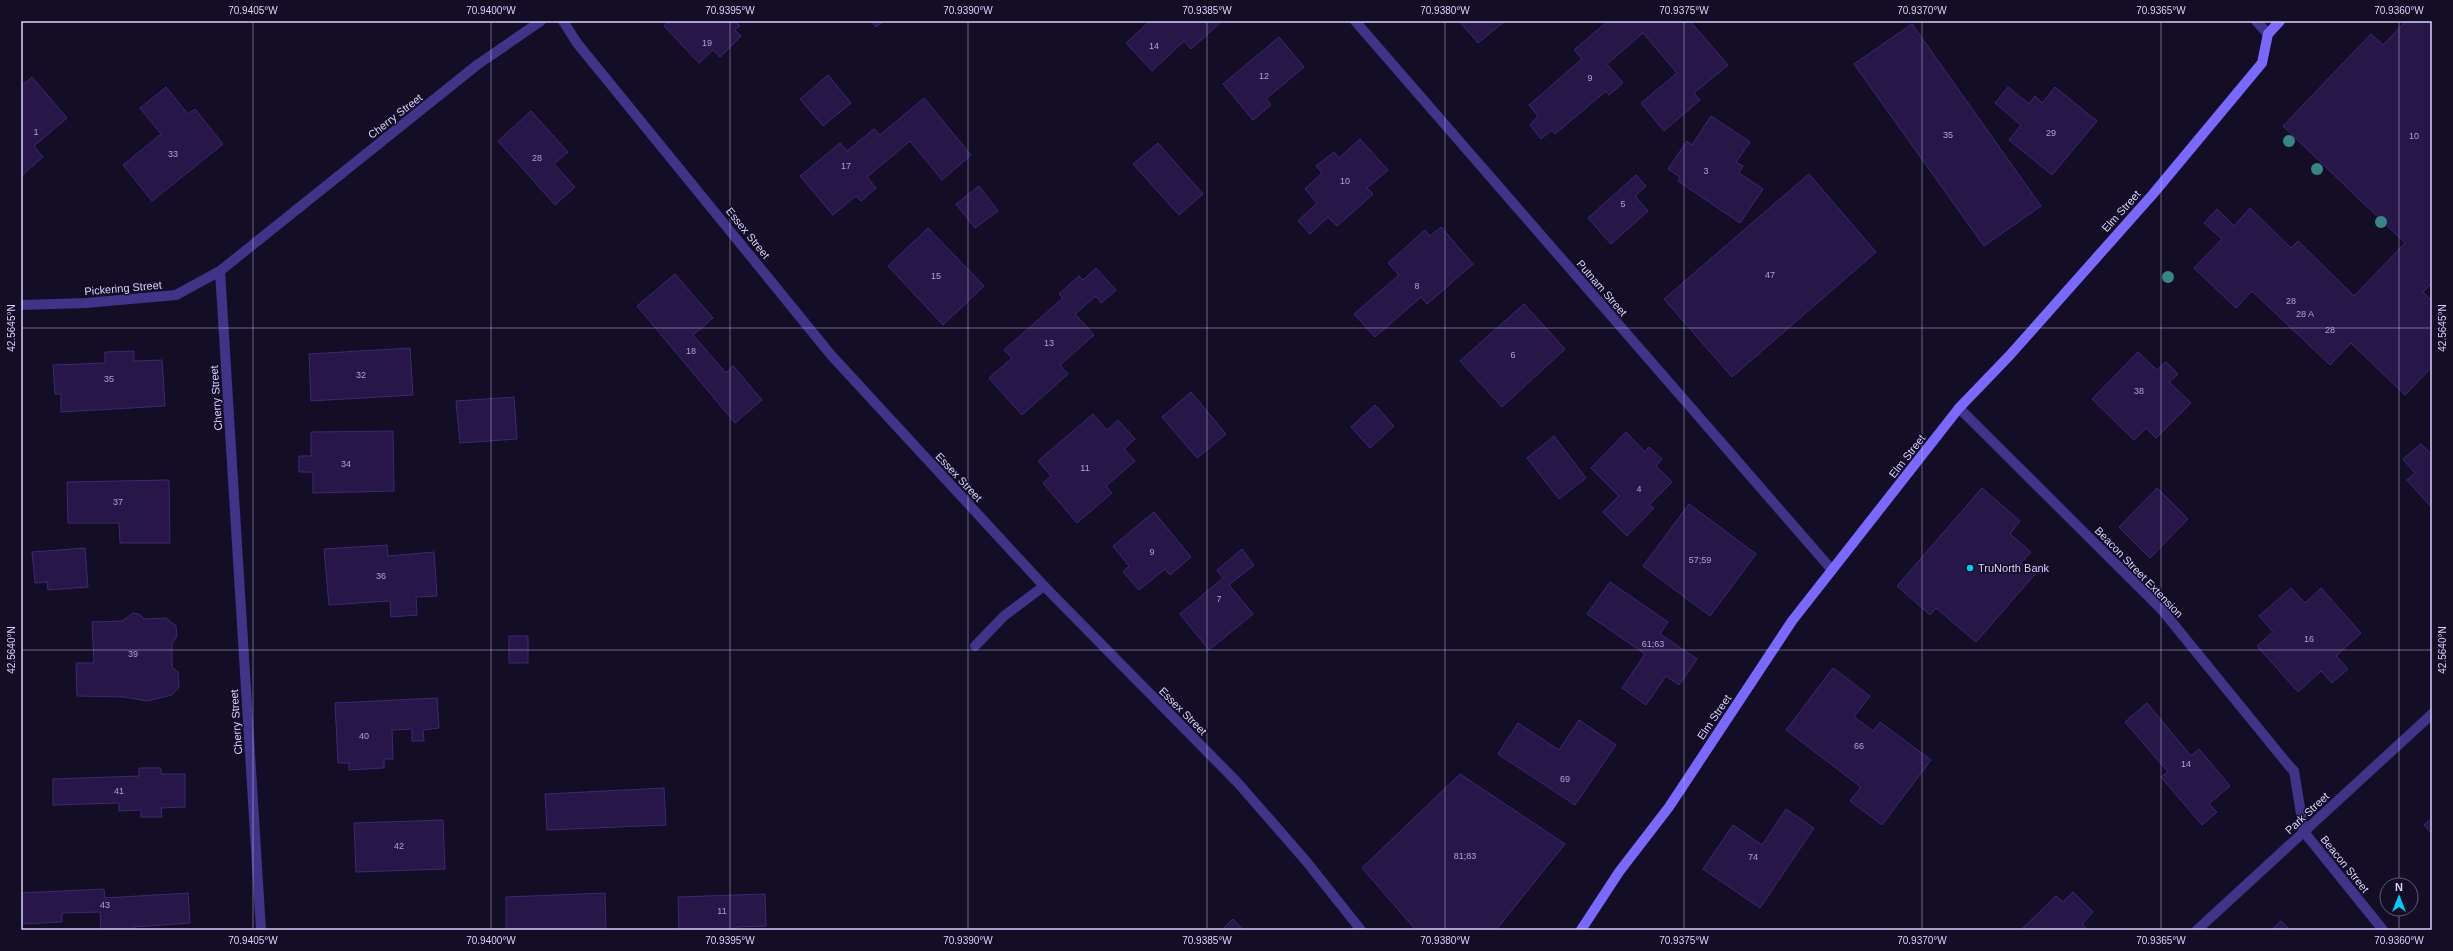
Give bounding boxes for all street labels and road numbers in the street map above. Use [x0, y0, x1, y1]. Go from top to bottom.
street label: Cherry Street [366, 91, 424, 141]
street label: Elm Street [2099, 188, 2143, 234]
street label: Essex Street [724, 205, 772, 261]
street label: Putnam Street [1574, 258, 1630, 318]
street label: Pickering Street [84, 279, 162, 297]
street label: Cherry Street [208, 365, 224, 431]
street label: Elm Street [1886, 432, 1928, 480]
street label: Essex Street [933, 450, 985, 504]
street label: Beacon Street Extension [2093, 524, 2185, 620]
street label: Essex Street [1157, 685, 1209, 737]
street label: Cherry Street [228, 689, 244, 755]
street label: Elm Street [1695, 692, 1733, 742]
street label: Park Street [2283, 790, 2331, 836]
street label: Beacon Street [2318, 833, 2372, 895]

